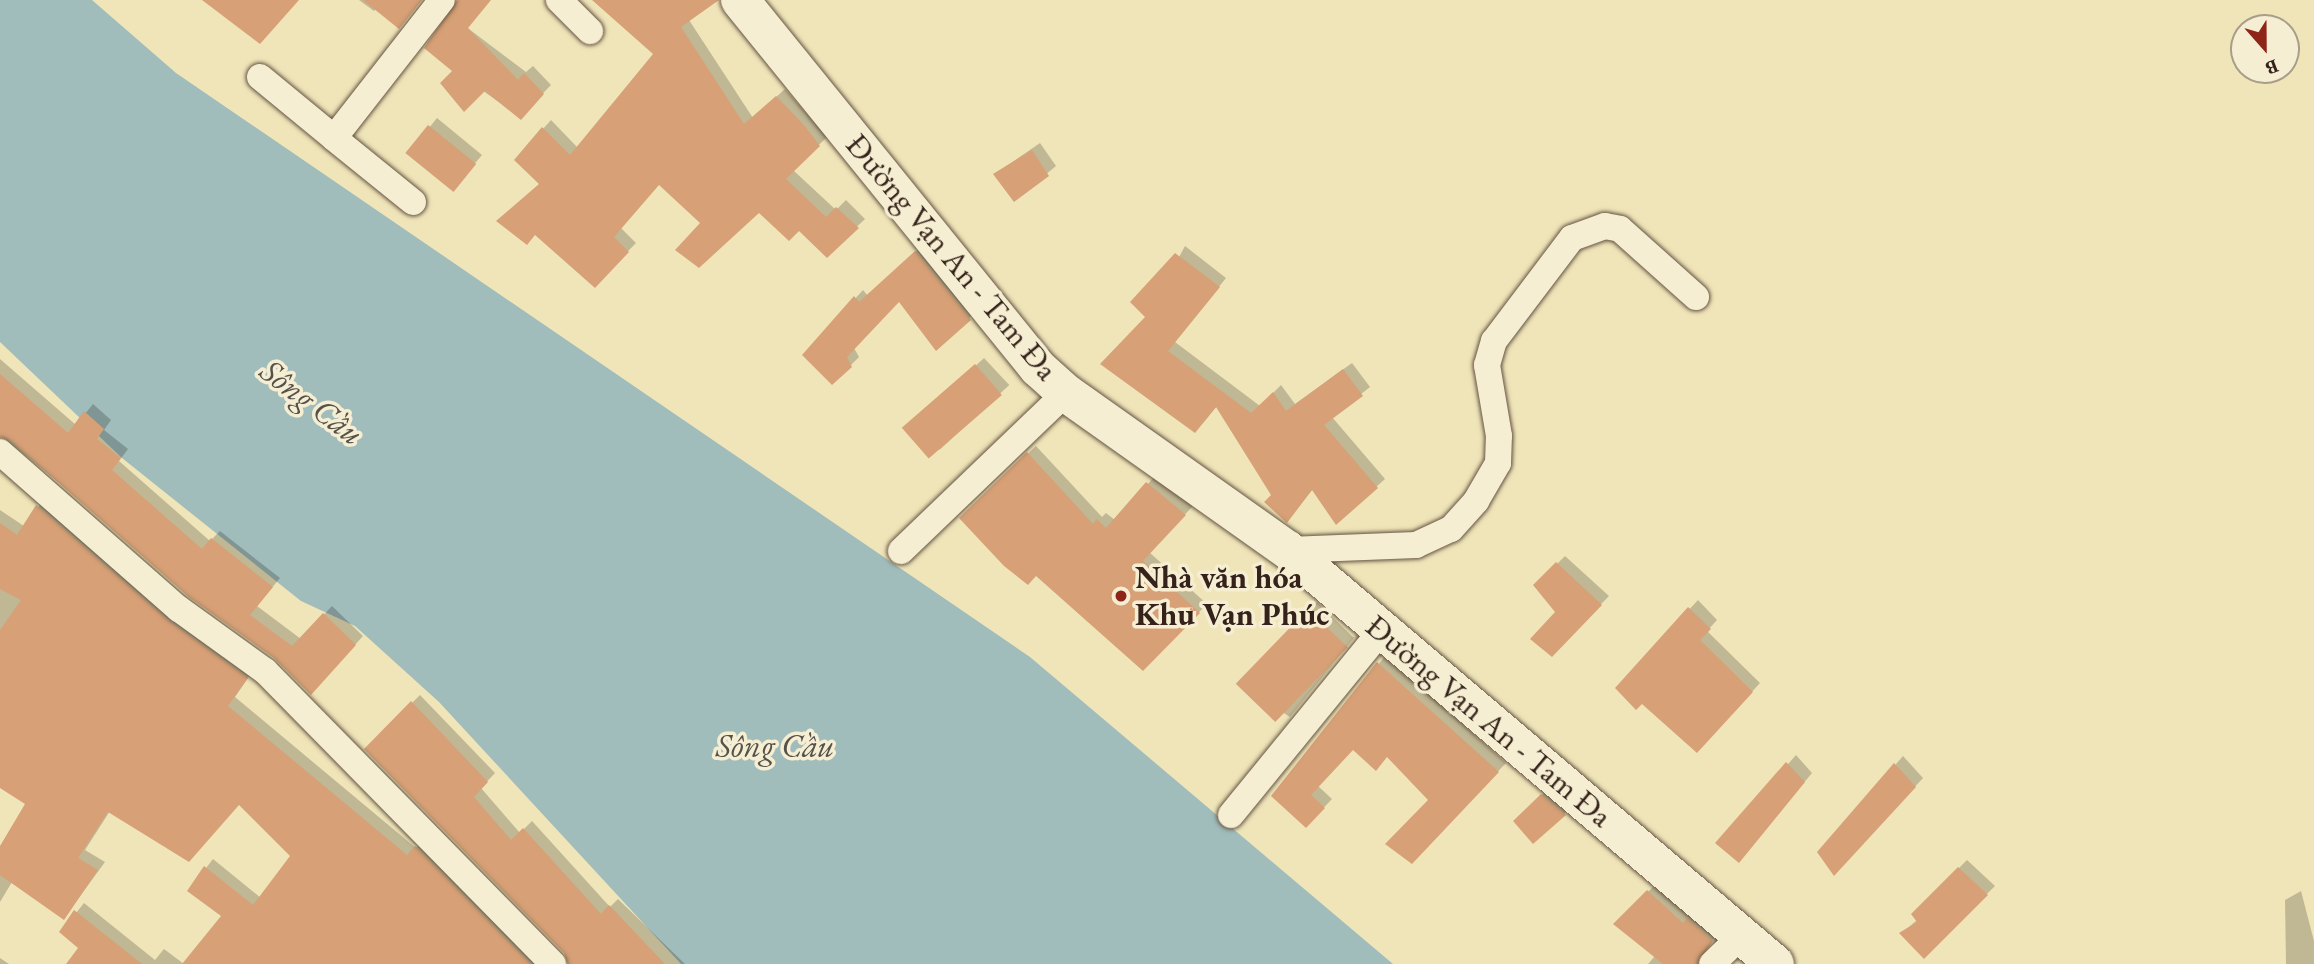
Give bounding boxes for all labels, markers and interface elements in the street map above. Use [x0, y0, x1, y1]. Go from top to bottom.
north arrow [2230, 14, 2300, 84]
text: B [2262, 53, 2282, 81]
street label: Đường Vạn An - Tam Đa [838, 126, 1066, 388]
water label: Sông Cầu [253, 350, 371, 454]
place label: Nhà văn hóa Khu Vạn Phúc [1135, 559, 1329, 634]
marker: Nhà văn hóa Khu Vạn Phúc [1113, 588, 1129, 604]
street label: Đường Vạn An - Tam Đa [1358, 607, 1620, 835]
water label: Sông Cầu [716, 726, 834, 766]

